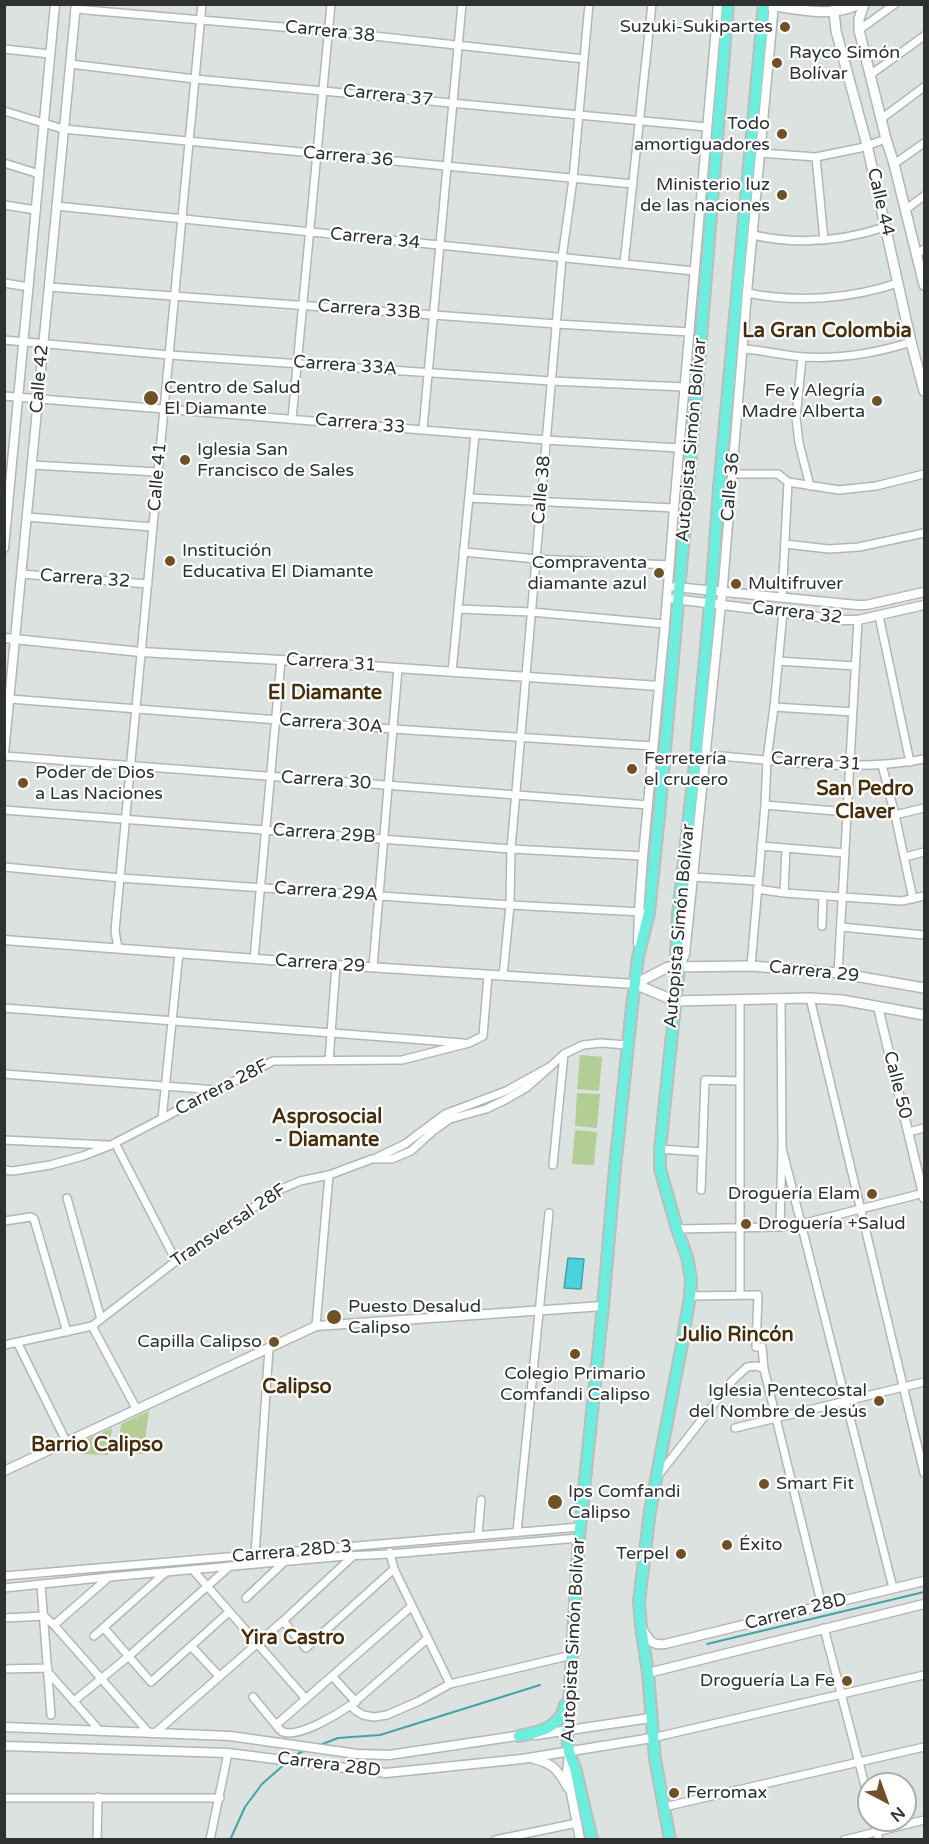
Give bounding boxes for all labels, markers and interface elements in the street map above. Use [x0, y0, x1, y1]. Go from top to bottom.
place label: Suzuki-Sukipartes [620, 16, 773, 38]
street label: Carrera 38 [284, 17, 376, 47]
marker: Suzuki-Sukipartes [778, 20, 792, 34]
place label: Rayco Simón Bolívar [789, 42, 900, 84]
marker: Rayco Simón Bolívar [770, 56, 784, 70]
street label: Carrera 37 [342, 81, 434, 111]
place label: Todo amortiguadores [634, 113, 770, 156]
marker: Todo amortiguadores [775, 127, 789, 141]
street label: Carrera 36 [302, 142, 394, 172]
street label: Calle 44 [862, 166, 898, 238]
place label: Ministerio luz de las naciones [640, 174, 770, 216]
marker: Ministerio luz de las naciones [775, 188, 789, 202]
street label: Carrera 34 [329, 224, 421, 254]
street label: Carrera 33B [317, 296, 421, 324]
district label: La Gran Colombia [742, 320, 912, 344]
street label: Autopista Simón Bolívar [672, 337, 712, 543]
street label: Calle 42 [26, 344, 54, 414]
street label: Carrera 33A [292, 352, 398, 380]
place label: Centro de Salud El Diamante [164, 377, 301, 420]
place label: Fe y Alegría Madre Alberta [741, 380, 865, 422]
marker: Centro de Salud El Diamante [142, 389, 160, 407]
marker: Fe y Alegría Madre Alberta [870, 394, 884, 408]
street label: Carrera 33 [314, 409, 406, 439]
place label: Iglesia San Francisco de Sales [197, 439, 354, 482]
street label: Calle 41 [144, 442, 172, 512]
street label: Calle 36 [717, 452, 745, 522]
marker: Iglesia San Francisco de Sales [178, 453, 192, 467]
street label: Calle 38 [528, 455, 556, 525]
place label: Institución Educativa El Diamante [182, 540, 374, 582]
place label: Compraventa diamante azul [528, 552, 647, 594]
marker: Institución Educativa El Diamante [163, 554, 177, 568]
street label: Carrera 32 [39, 565, 131, 593]
marker: Compraventa diamante azul [652, 566, 666, 580]
place label: Multifruver [748, 573, 843, 595]
marker: Multifruver [729, 577, 743, 591]
street label: Carrera 32 [751, 597, 843, 629]
street label: Carrera 31 [285, 649, 377, 677]
district label: El Diamante [268, 682, 382, 706]
street label: Carrera 30A [278, 710, 384, 738]
place label: Ferretería el crucero [644, 748, 728, 790]
street label: Carrera 31 [770, 748, 862, 776]
place label: Poder de Dios a Las Naciones [35, 762, 163, 804]
marker: Ferretería el crucero [625, 762, 639, 776]
street label: Carrera 30 [280, 767, 372, 795]
marker: Poder de Dios a Las Naciones [16, 776, 30, 790]
district label: San Pedro Claver [816, 778, 914, 825]
street label: Carrera 29B [272, 820, 376, 848]
street label: Autopista Simón Bolívar [660, 823, 700, 1029]
street label: Carrera 29A [273, 878, 379, 906]
street label: Carrera 29 [274, 950, 366, 978]
street label: Carrera 29 [768, 957, 860, 987]
street label: Calle 50 [878, 1049, 916, 1121]
street label: Carrera 28F [172, 1055, 272, 1121]
district label: Asprosocial - Diamante [272, 1106, 382, 1153]
street label: Transversal 28F [167, 1179, 291, 1273]
place label: Droguería Elam [728, 1183, 860, 1205]
marker: Droguería Elam [865, 1187, 879, 1201]
place label: Droguería +Salud [758, 1213, 906, 1235]
marker: Droguería +Salud [739, 1217, 753, 1231]
place label: Puesto Desalud Calipso [348, 1296, 481, 1338]
marker: Puesto Desalud Calipso [325, 1308, 343, 1326]
district label: Julio Rincón [678, 1324, 794, 1348]
place label: Capilla Calipso [137, 1331, 262, 1353]
marker: Capilla Calipso [267, 1335, 281, 1349]
marker: Colegio Primario Comfandi Calipso [568, 1347, 582, 1361]
place label: Colegio Primario Comfandi Calipso [500, 1363, 650, 1406]
district label: Calipso [262, 1376, 332, 1400]
place label: Iglesia Pentecostal del Nombre de Jesús [689, 1380, 867, 1422]
marker: Iglesia Pentecostal del Nombre de Jesús [872, 1394, 886, 1408]
district label: Barrio Calipso [31, 1434, 163, 1458]
place label: Smart Fit [776, 1473, 854, 1495]
marker: Smart Fit [757, 1477, 771, 1491]
place label: Ips Comfandi Calipso [568, 1481, 681, 1524]
marker: Ips Comfandi Calipso [546, 1493, 564, 1511]
place label: Éxito [739, 1534, 782, 1556]
street label: Carrera 28D 3 [231, 1536, 353, 1568]
street label: Autopista Simón Bolívar [558, 1537, 590, 1743]
marker: Éxito [720, 1538, 734, 1552]
place label: Terpel [616, 1543, 669, 1565]
marker: Terpel [674, 1547, 688, 1561]
street label: Carrera 28D [743, 1589, 849, 1635]
district label: Yira Castro [241, 1627, 345, 1651]
place label: Droguería La Fe [700, 1670, 835, 1692]
marker: Droguería La Fe [840, 1674, 854, 1688]
street label: Carrera 28D [276, 1748, 382, 1782]
north arrow [857, 1772, 917, 1832]
place label: Ferromax [686, 1782, 767, 1804]
marker: Ferromax [667, 1786, 681, 1800]
text: N [886, 1802, 909, 1826]

